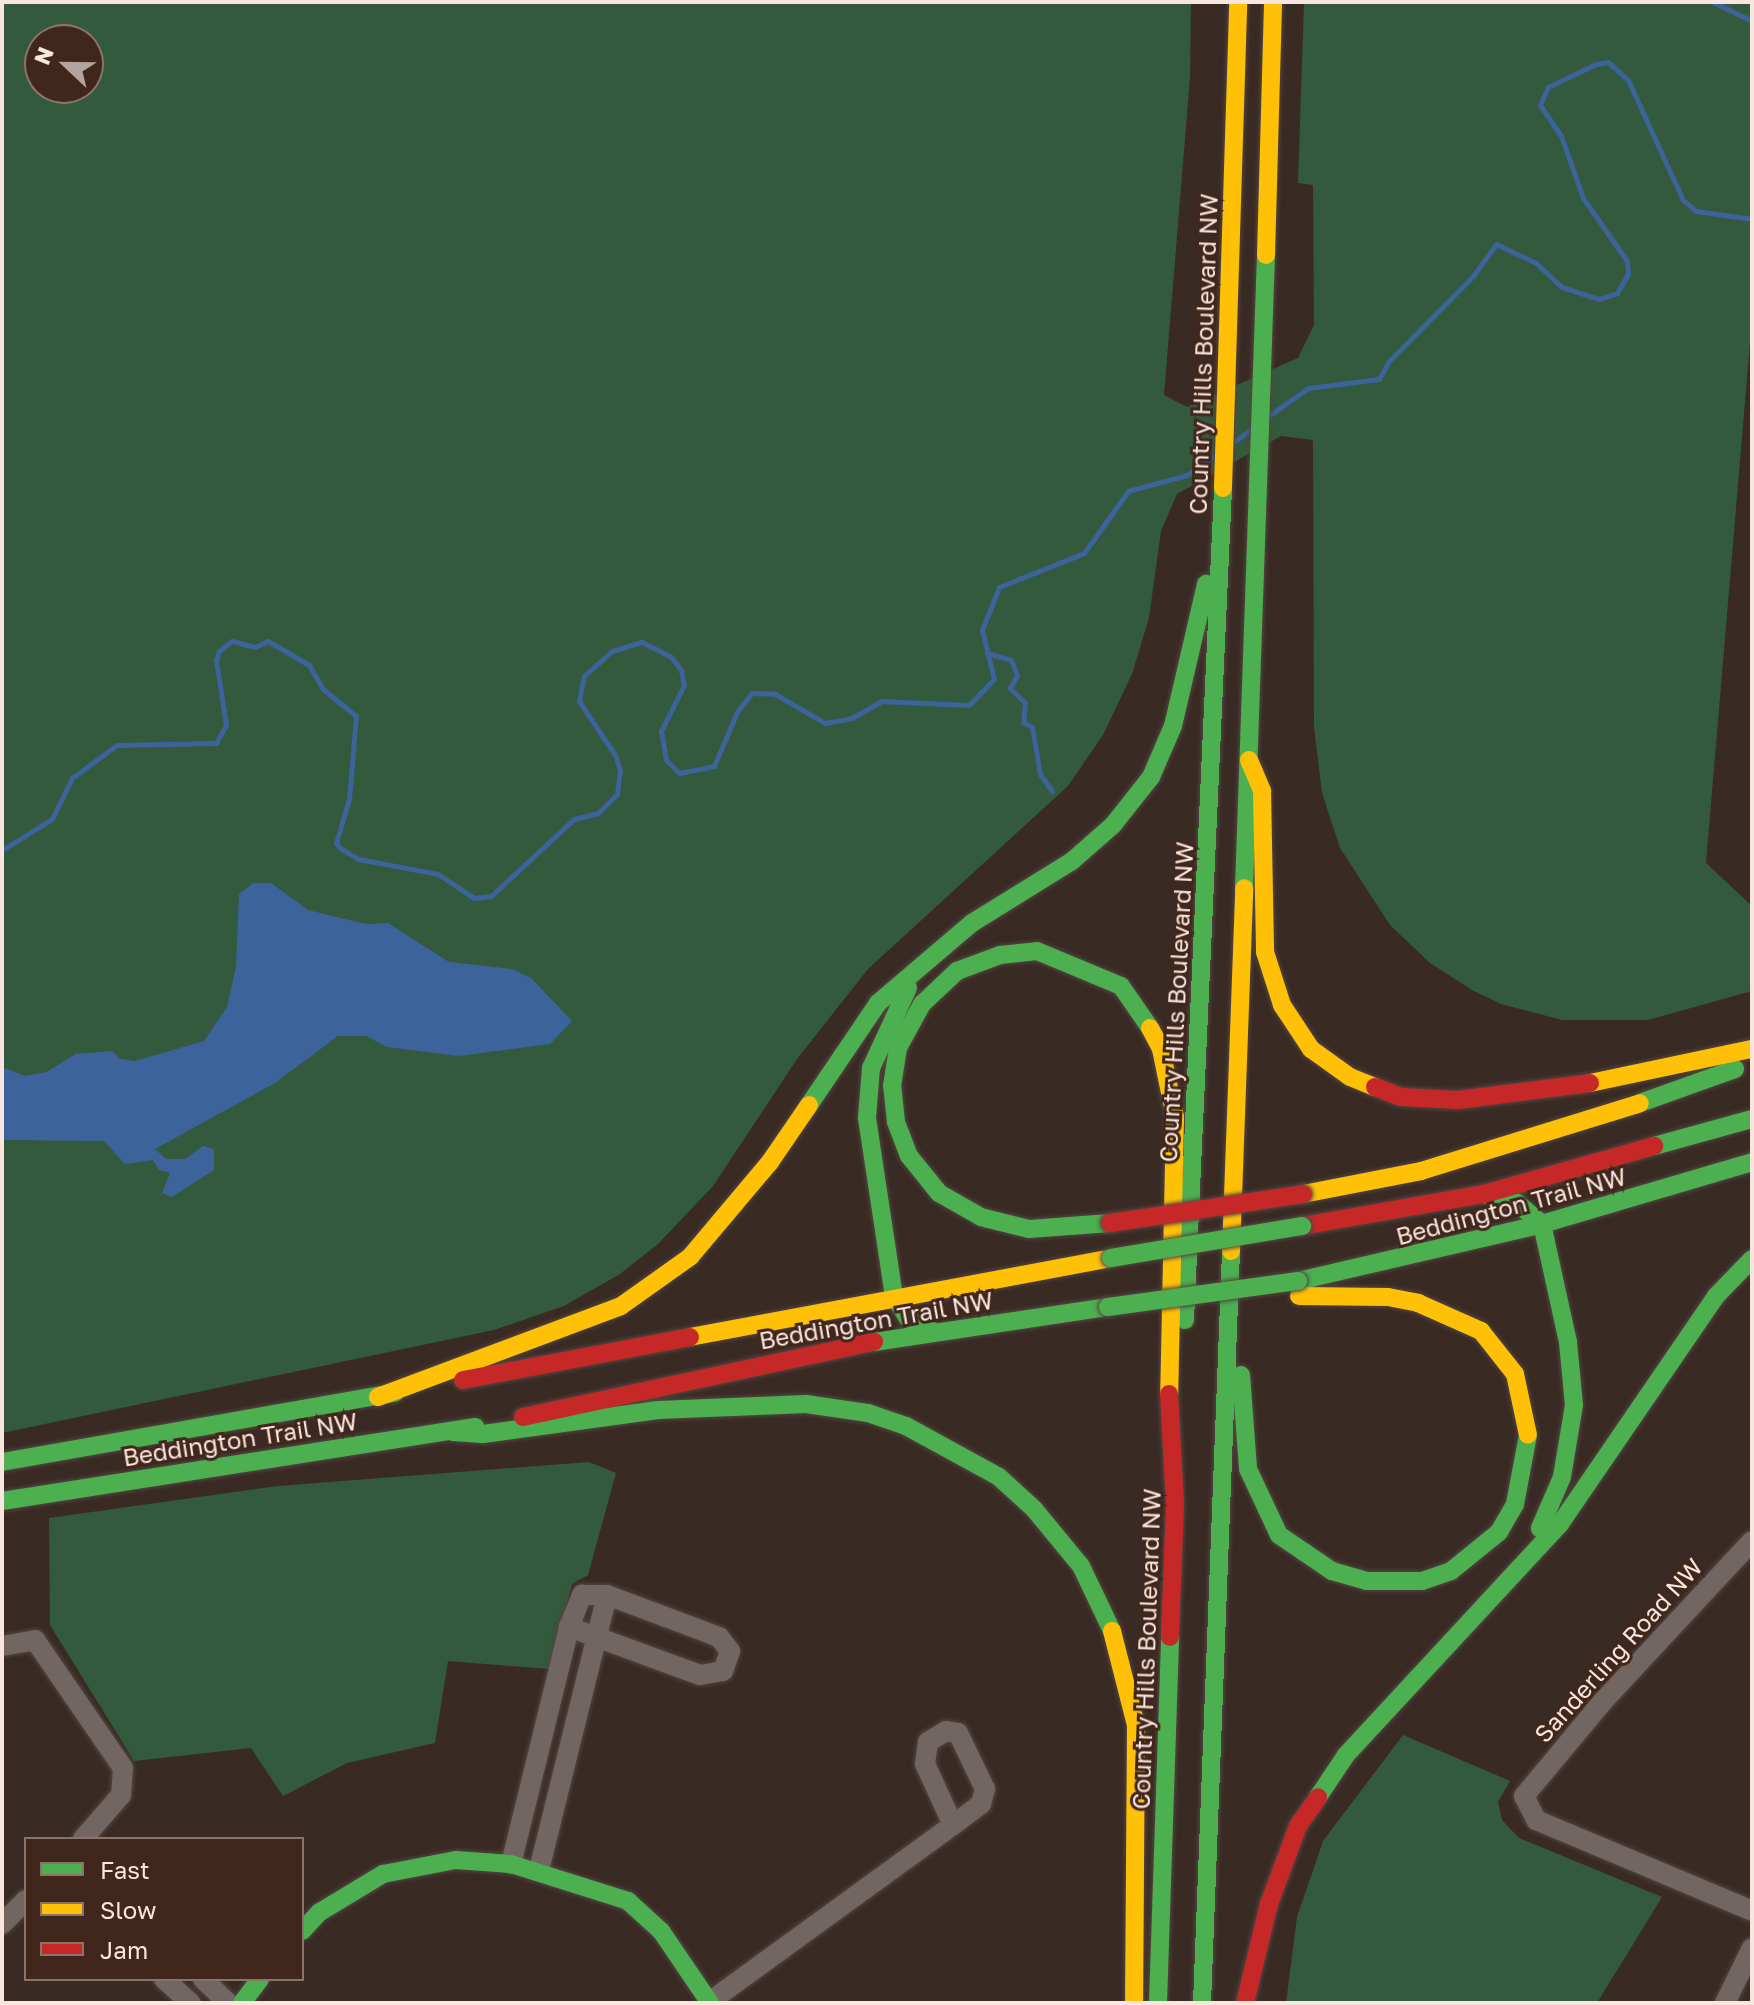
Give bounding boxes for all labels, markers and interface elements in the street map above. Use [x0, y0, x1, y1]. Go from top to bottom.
north arrow [24, 24, 104, 104]
text: N [27, 43, 59, 68]
street label: Country Hills Boulevard NW [1183, 193, 1223, 515]
street label: Country Hills Boulevard NW [1153, 841, 1199, 1163]
street label: Beddington Trail NW [1393, 1161, 1629, 1251]
street label: Beddington Trail NW [757, 1285, 995, 1355]
street label: Beddington Trail NW [121, 1406, 359, 1472]
street label: Country Hills Boulevard NW [1126, 1488, 1166, 1810]
street label: Sanderling Road NW [1528, 1552, 1708, 1748]
legend [24, 1837, 304, 1981]
text: Fast [100, 1855, 150, 1884]
text: Slow [100, 1895, 156, 1924]
text: Jam [100, 1935, 148, 1964]

